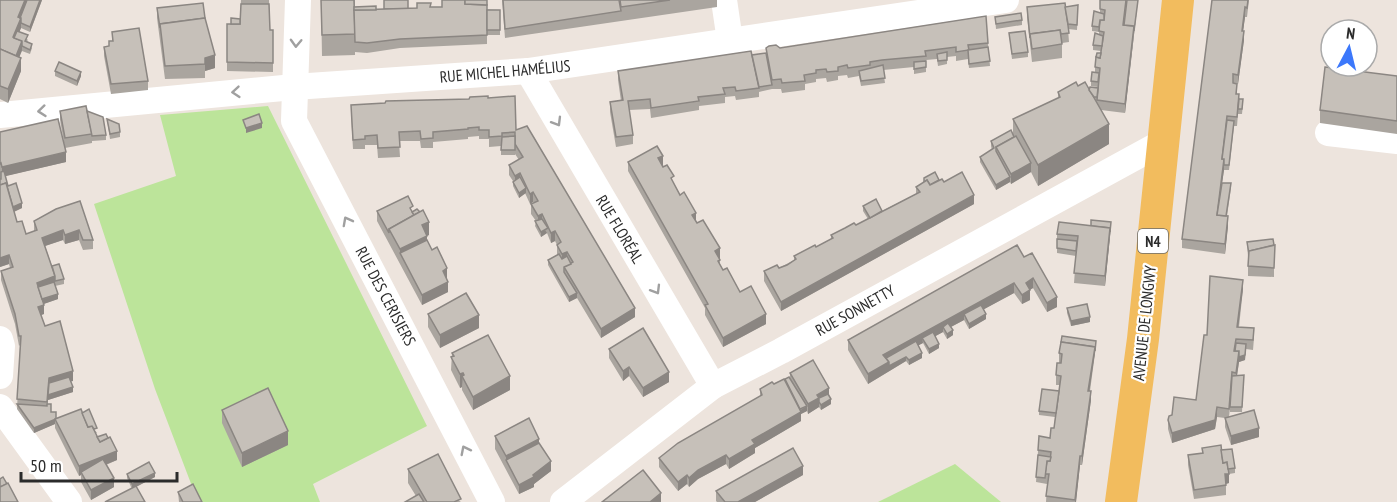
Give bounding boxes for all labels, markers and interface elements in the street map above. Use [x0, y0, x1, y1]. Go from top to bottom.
north arrow [1319, 18, 1379, 78]
text: N [1345, 23, 1356, 44]
one-way arrow [289, 39, 302, 48]
street label: RUE MICHEL HAMÉLIUS [439, 55, 571, 87]
one-way arrow [231, 85, 240, 98]
one-way arrow [37, 104, 46, 117]
one-way arrow [550, 116, 562, 126]
street label: RUE FLORÉAL [592, 191, 648, 267]
one-way arrow [342, 216, 354, 227]
road number: N4 [1138, 229, 1168, 253]
street label: RUE DES CERISIERS [351, 243, 421, 349]
street label: AVENUE DE LONGWY [1128, 264, 1160, 382]
street label: RUE SONNETTY [812, 280, 899, 340]
one-way arrow [649, 284, 661, 294]
scale bar [21, 445, 177, 483]
one-way arrow [461, 445, 472, 456]
text: 50 m [30, 454, 62, 477]

